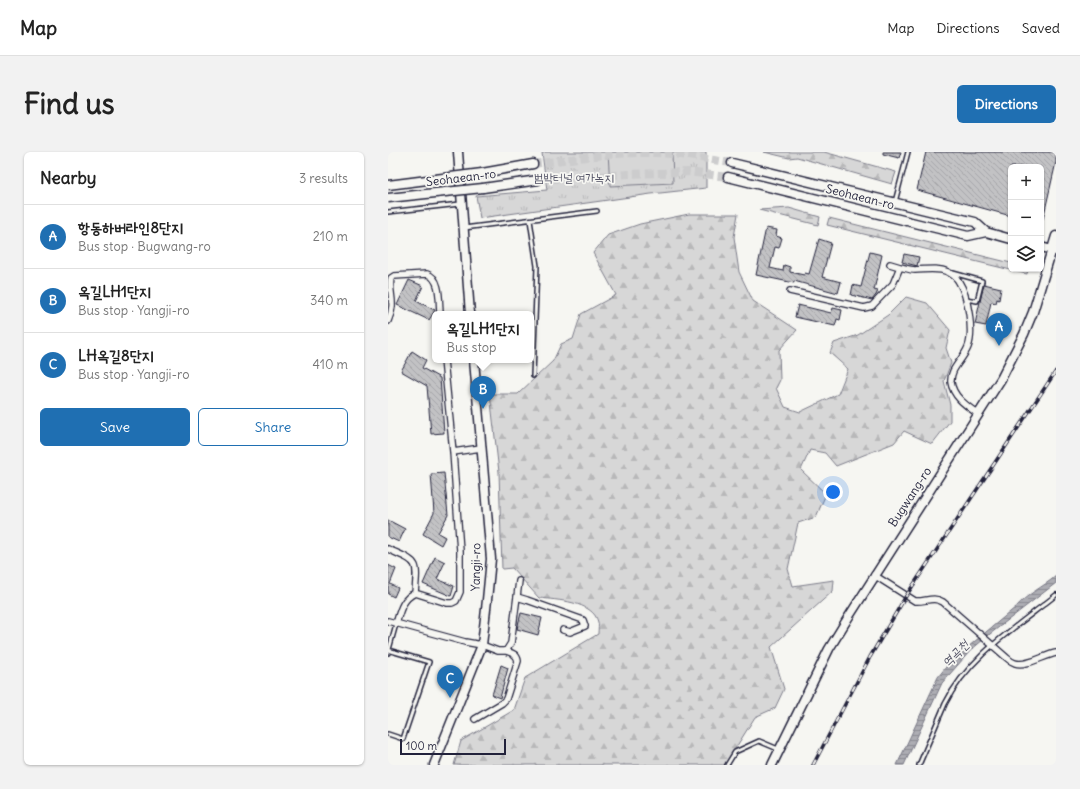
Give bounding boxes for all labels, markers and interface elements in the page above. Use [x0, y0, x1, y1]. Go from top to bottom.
text: Map [20, 16, 57, 40]
text: Map [887, 19, 914, 37]
text: Directions [936, 19, 1000, 37]
text: Saved [1022, 19, 1060, 37]
button: Directions [957, 85, 1056, 123]
text: Find us [24, 86, 115, 122]
map controls [1008, 164, 1044, 272]
button: + [1008, 164, 1044, 200]
street label: Seohaean-ro [425, 166, 497, 189]
text: Nearby [40, 167, 96, 189]
text: 3 results [299, 170, 348, 187]
park label: 범박터널 여가녹지 [534, 170, 614, 185]
street label: Seohaean-ro [824, 181, 896, 212]
button: − [1008, 200, 1044, 236]
text: 항동하버라인8단지 [78, 218, 183, 237]
text: A [49, 228, 57, 245]
text: 210 m [313, 228, 348, 245]
button: layers [1008, 236, 1044, 272]
text: Bus stop · Bugwang-ro [78, 238, 211, 255]
text: 옥길LH1단지 [78, 282, 151, 301]
text: B [49, 292, 57, 309]
text: 340 m [310, 292, 348, 309]
text: Bus stop · Yangji-ro [78, 302, 189, 319]
popup [432, 311, 534, 363]
pin: A [986, 313, 1012, 346]
text: 옥길LH1단지 [446, 319, 520, 338]
text: Bus stop [446, 339, 497, 356]
text: LH옥길8단지 [78, 346, 154, 365]
text: C [49, 356, 57, 373]
text: 410 m [312, 356, 348, 373]
text: Bus stop · Yangji-ro [78, 366, 189, 383]
pin: B [470, 376, 496, 409]
button: Save [40, 408, 190, 446]
button: Share [198, 408, 348, 446]
street label: Bugwang-ro [885, 464, 934, 529]
your location [823, 482, 843, 502]
street label: Yangji-ro [468, 542, 483, 591]
water label: 역곡천 [938, 635, 974, 670]
pin: C [437, 665, 463, 698]
scale bar [400, 737, 506, 756]
text: 100 m [406, 739, 437, 753]

